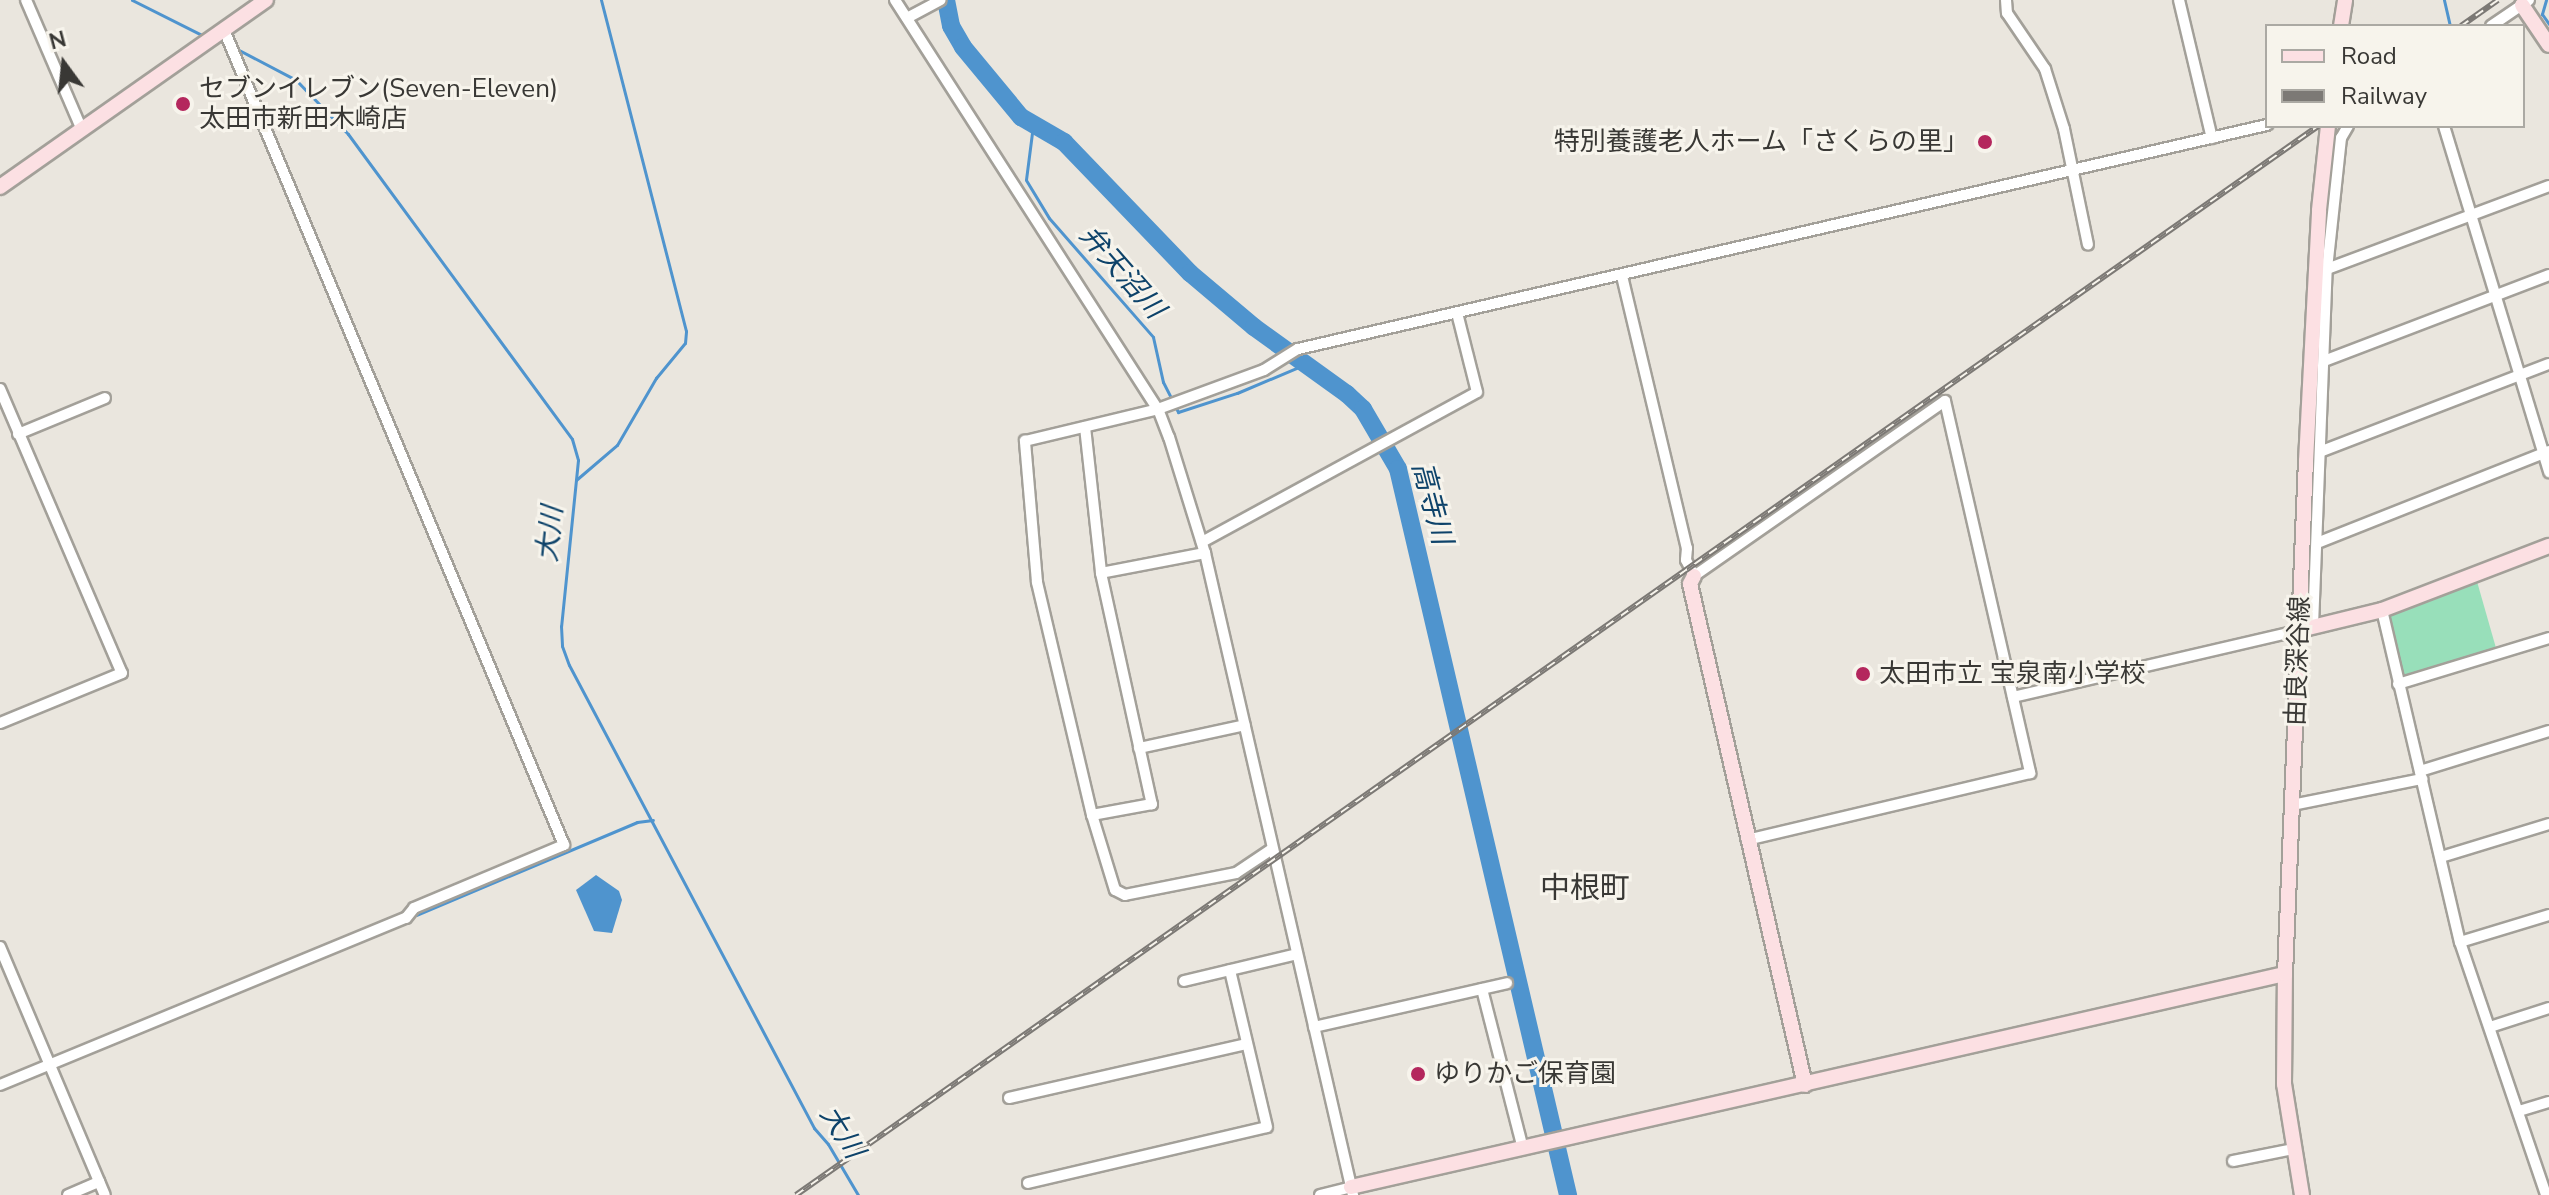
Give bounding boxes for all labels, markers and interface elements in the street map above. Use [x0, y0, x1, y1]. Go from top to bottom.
north arrow [24, 24, 104, 104]
text: N [46, 24, 70, 57]
legend [2265, 24, 2525, 128]
text: Road [2341, 40, 2397, 72]
place label: セブンイレブン(Seven-Eleven) 太田市新田木崎店 [199, 73, 558, 134]
text: Railway [2341, 80, 2427, 112]
marker: セブンイレブン(Seven-Eleven) 太田市新田木崎店 [174, 95, 192, 113]
place label: 特別養護老人ホーム「さくらの里」 [1553, 126, 1969, 158]
marker: 特別養護老人ホーム「さくらの里」 [1976, 133, 1994, 151]
water label: 弁天沼川 [1073, 219, 1171, 325]
water label: 高寺川 [1405, 458, 1459, 548]
water label: 大川 [530, 504, 570, 564]
street label: 由良深谷線 [2280, 595, 2316, 727]
place label: 太田市立 宝泉南小学校 [1879, 658, 2146, 690]
marker: 太田市立 宝泉南小学校 [1854, 665, 1872, 683]
district label: 中根町 [1540, 871, 1630, 907]
place label: ゆりかご保育園 [1434, 1058, 1616, 1090]
marker: ゆりかご保育園 [1409, 1065, 1427, 1083]
water label: 大川 [813, 1099, 871, 1165]

